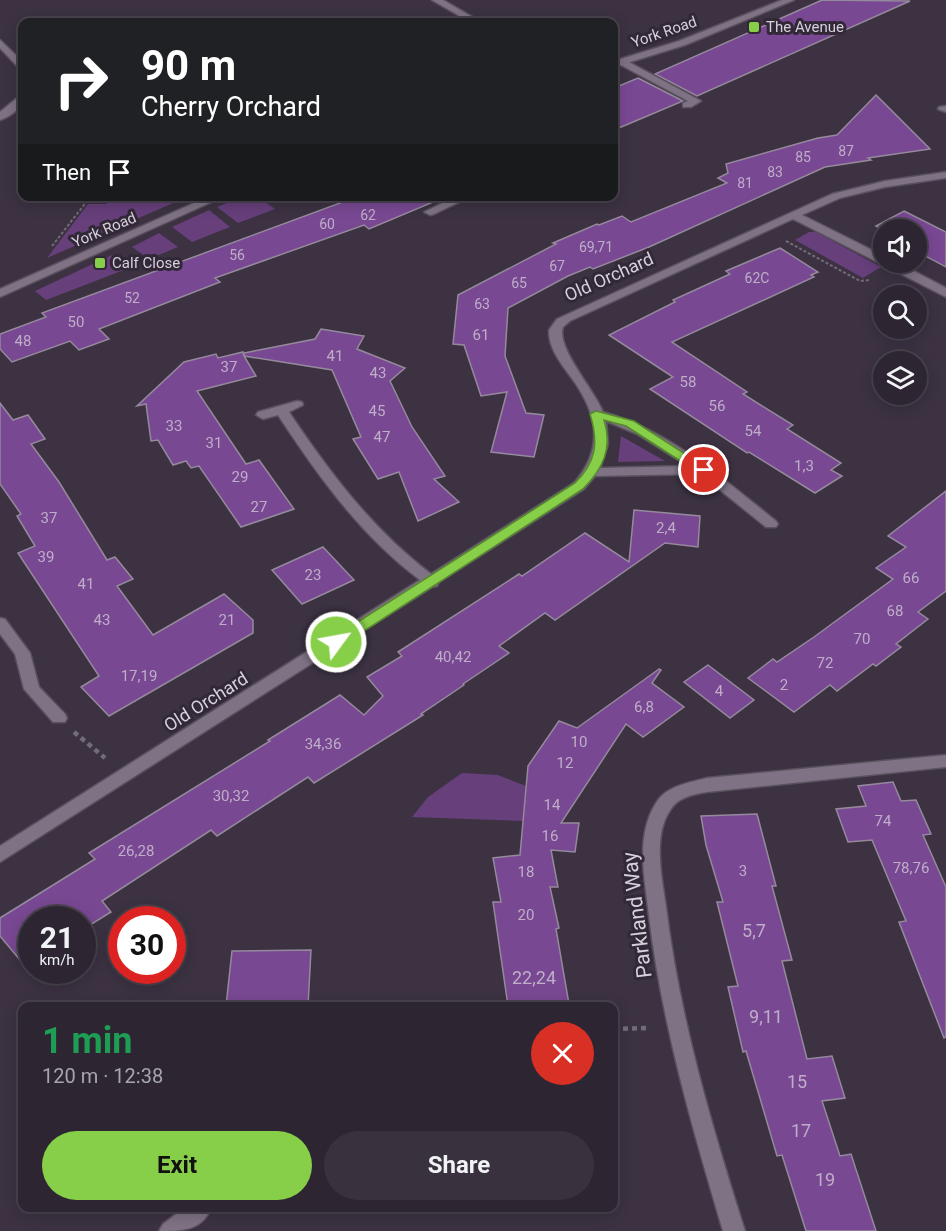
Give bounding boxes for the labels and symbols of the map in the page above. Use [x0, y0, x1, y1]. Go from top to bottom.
street label: York Road [629, 12, 699, 52]
place label: The Avenue [766, 18, 844, 36]
marker: The Avenue [747, 20, 761, 34]
house number: 87 [838, 143, 854, 159]
house number: 85 [795, 149, 811, 165]
house number: 83 [767, 164, 783, 180]
house number: 81 [737, 175, 753, 191]
house number: 62 [360, 207, 376, 223]
street label: York Road [69, 208, 139, 252]
house number: 60 [319, 216, 335, 232]
house number: 69,71 [579, 239, 613, 255]
house number: 56 [229, 247, 245, 263]
street label: Old Orchard [561, 248, 656, 305]
place label: Calf Close [112, 254, 180, 272]
marker: Calf Close [93, 256, 107, 270]
house number: 67 [549, 258, 565, 274]
house number: 62C [745, 270, 769, 286]
house number: 65 [511, 275, 527, 291]
house number: 52 [124, 290, 140, 306]
house number: 63 [474, 296, 490, 312]
house number: 50 [68, 313, 84, 331]
house number: 61 [473, 326, 489, 344]
house number: 48 [15, 332, 31, 350]
house number: 41 [327, 347, 343, 365]
house number: 37 [221, 358, 237, 376]
house number: 43 [370, 364, 386, 382]
house number: 58 [680, 373, 696, 391]
house number: 56 [709, 397, 725, 415]
house number: 45 [369, 402, 385, 420]
house number: 33 [166, 417, 182, 435]
house number: 54 [745, 422, 762, 440]
house number: 47 [374, 428, 390, 446]
house number: 31 [206, 434, 222, 452]
pin [678, 444, 729, 495]
house number: 1,3 [794, 457, 814, 475]
house number: 29 [232, 468, 248, 486]
house number: 27 [251, 498, 267, 516]
house number: 37 [41, 509, 57, 527]
house number: 2,4 [656, 519, 676, 537]
house number: 39 [38, 548, 54, 566]
house number: 23 [305, 566, 321, 584]
house number: 66 [903, 569, 919, 587]
house number: 41 [78, 575, 94, 593]
house number: 68 [887, 602, 903, 620]
position arrow [304, 610, 368, 674]
house number: 43 [94, 611, 110, 629]
house number: 21 [219, 611, 235, 629]
house number: 70 [854, 630, 870, 648]
house number: 40,42 [435, 648, 471, 666]
house number: 72 [817, 654, 833, 672]
house number: 17,19 [121, 667, 157, 685]
street label: Old Orchard [160, 668, 252, 736]
house number: 2 [780, 676, 788, 694]
house number: 4 [715, 682, 724, 700]
house number: 6,8 [634, 698, 654, 716]
house number: 10 [571, 733, 587, 751]
house number: 34,36 [305, 735, 341, 753]
house number: 12 [557, 754, 573, 772]
house number: 30,32 [213, 787, 249, 805]
house number: 14 [544, 796, 561, 814]
house number: 74 [875, 812, 892, 830]
house number: 16 [542, 827, 558, 845]
house number: 26,28 [118, 842, 154, 860]
street label: Parkland Way [617, 850, 657, 979]
house number: 78,76 [893, 859, 929, 877]
house number: 3 [739, 862, 747, 880]
house number: 18 [518, 863, 534, 881]
speed limit sign: 30 [108, 906, 186, 984]
house number: 20 [518, 906, 534, 924]
house number: 5,7 [742, 920, 766, 941]
house number: 22,24 [512, 967, 556, 988]
house number: 9,11 [749, 1006, 783, 1027]
house number: 15 [787, 1071, 807, 1092]
house number: 17 [791, 1120, 811, 1141]
house number: 19 [815, 1169, 835, 1190]

